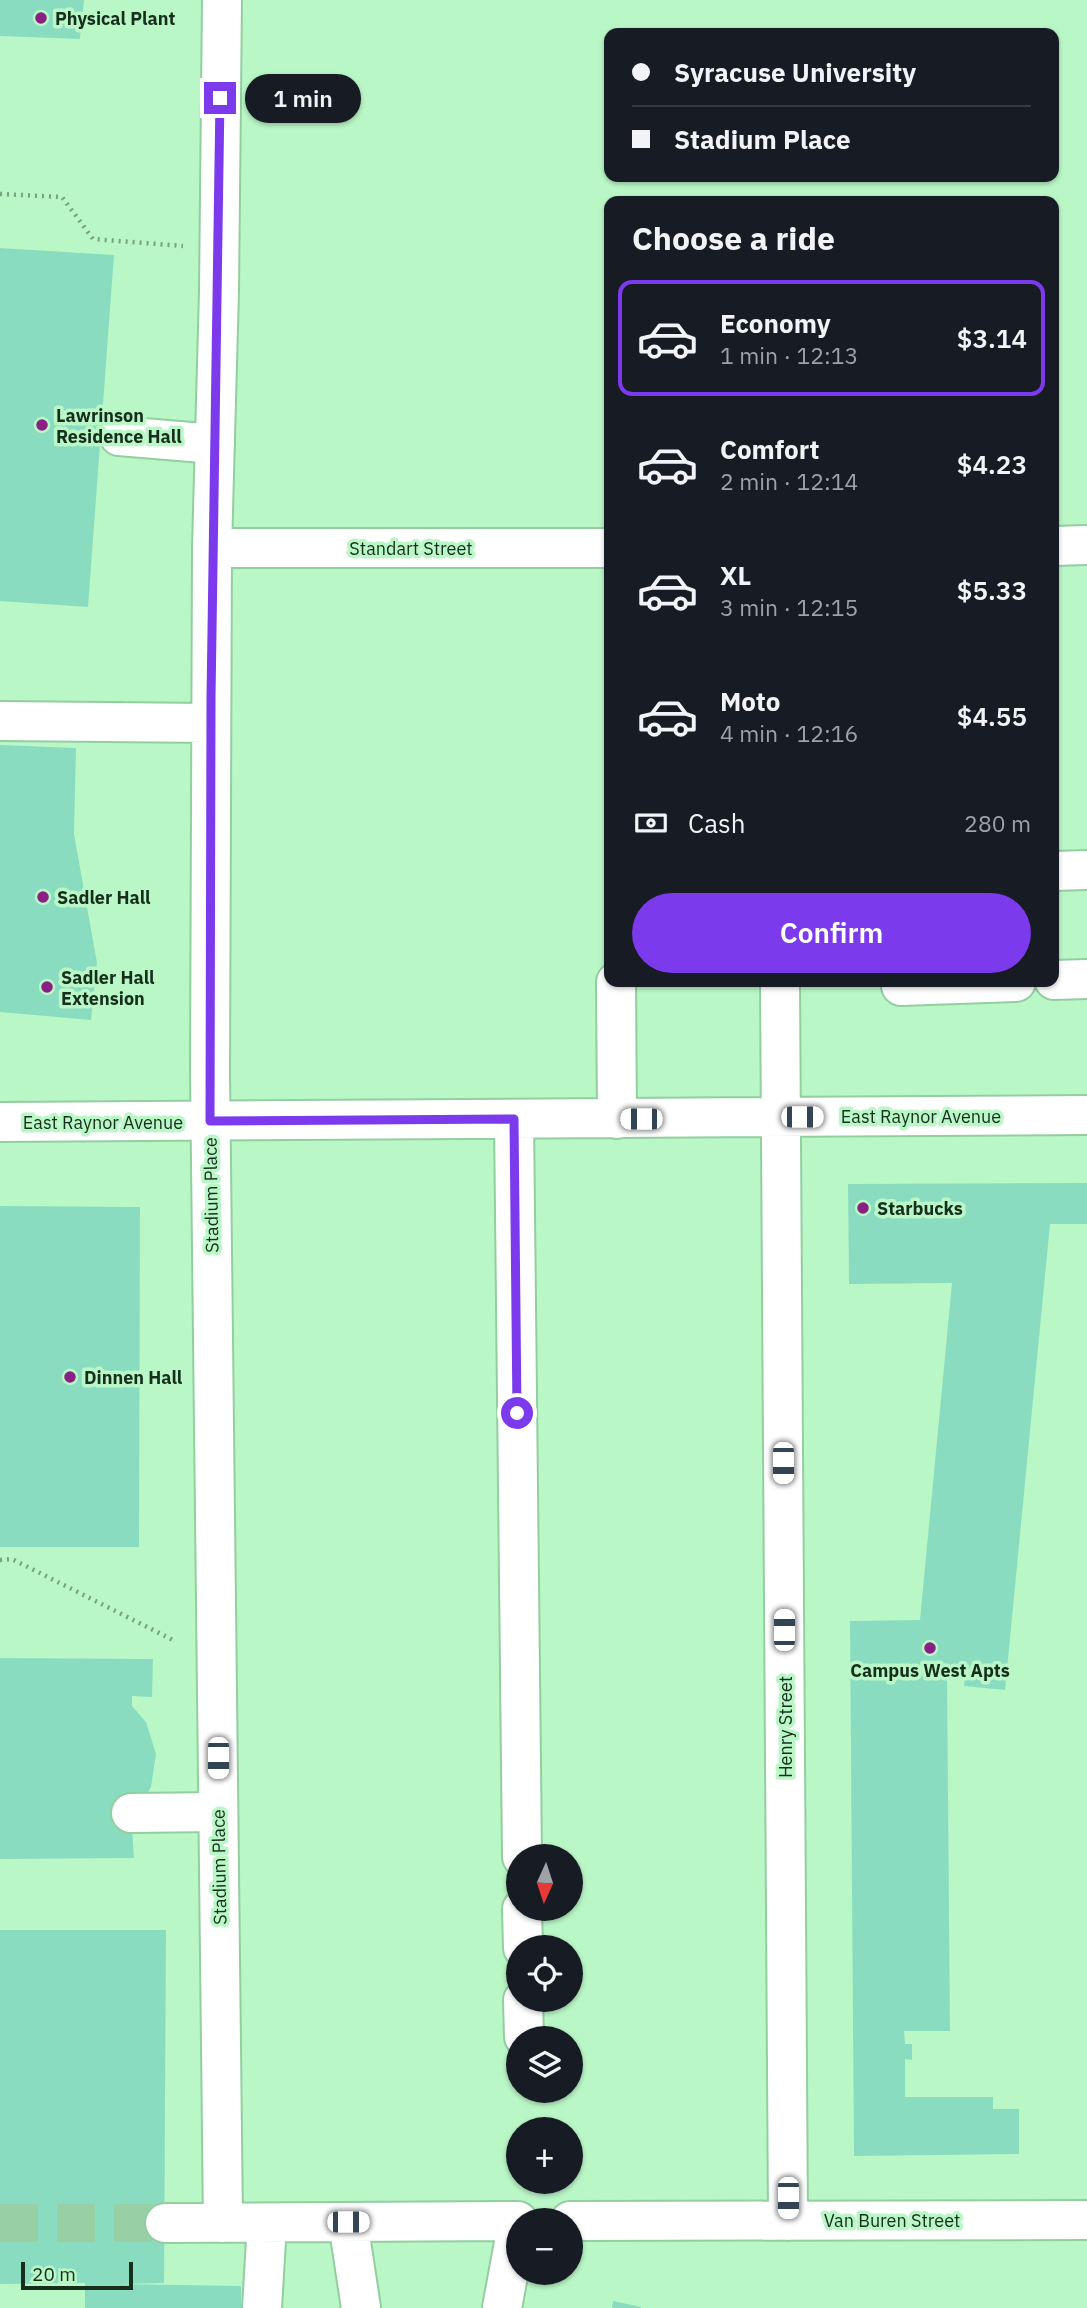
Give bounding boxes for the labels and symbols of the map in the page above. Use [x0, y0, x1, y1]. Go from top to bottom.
place label: Physical Plant [55, 7, 176, 30]
marker: Physical Plant [33, 10, 49, 26]
callout: 1 min [244, 74, 360, 122]
route end [204, 82, 236, 114]
place label: Lawrinson Residence Hall [56, 404, 182, 448]
marker: Lawrinson Residence Hall [34, 417, 50, 433]
street label: Standart Street [349, 537, 473, 560]
place label: Sadler Hall [57, 886, 151, 909]
marker: Sadler Hall [35, 889, 51, 905]
place label: Sadler Hall Extension [61, 966, 155, 1010]
marker: Sadler Hall Extension [39, 979, 55, 995]
street label: East Raynor Avenue [841, 1105, 1001, 1128]
car [782, 1107, 824, 1128]
car [621, 1109, 663, 1130]
street label: East Raynor Avenue [23, 1111, 183, 1134]
street label: Stadium Place [198, 1137, 224, 1253]
place label: Starbucks [877, 1197, 963, 1220]
marker: Starbucks [855, 1200, 871, 1216]
place label: Dinnen Hall [84, 1366, 183, 1389]
marker: Dinnen Hall [62, 1369, 78, 1385]
route start [501, 1397, 533, 1429]
car [773, 1442, 794, 1484]
car [774, 1609, 795, 1651]
marker: Campus West Apts [922, 1640, 938, 1656]
place label: Campus West Apts [850, 1659, 1010, 1682]
street label: Henry Street [774, 1676, 797, 1778]
car [208, 1737, 229, 1779]
street label: Stadium Place [206, 1809, 232, 1925]
north arrow [506, 1844, 583, 1922]
car [778, 2177, 799, 2219]
street label: Van Buren Street [824, 2209, 960, 2232]
car [328, 2212, 370, 2233]
scale bar [21, 2259, 133, 2291]

